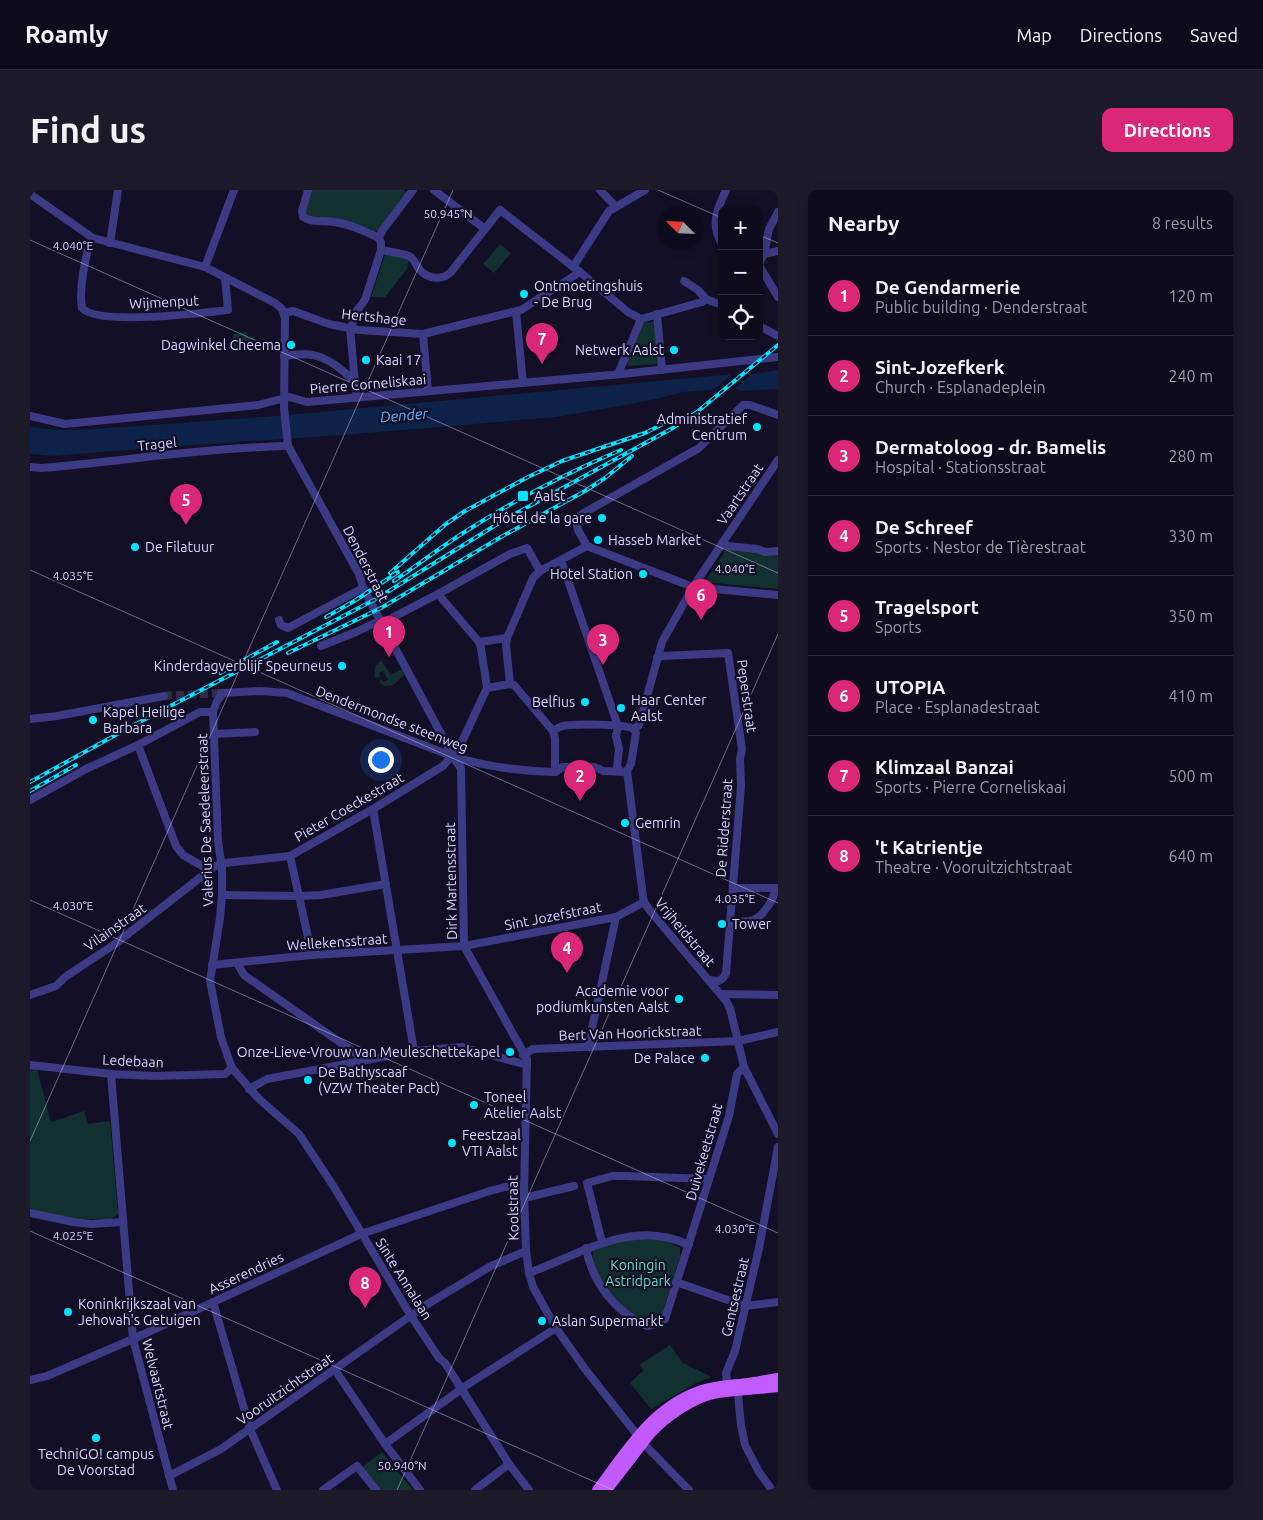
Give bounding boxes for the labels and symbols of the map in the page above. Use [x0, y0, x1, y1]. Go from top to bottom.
north arrow [658, 205, 703, 250]
text: 50.945°N [423, 207, 473, 220]
text: 4.040°E [53, 239, 94, 252]
place label: Ontmoetingshuis - De Brug [534, 278, 643, 310]
marker: Ontmoetingshuis - De Brug [518, 288, 530, 300]
street label: Wijmenput [129, 292, 200, 312]
street label: Hertshage [341, 306, 407, 328]
pin: 7 [526, 323, 558, 364]
place label: Dagwinkel Cheema [161, 337, 281, 353]
marker: Dagwinkel Cheema [285, 339, 297, 351]
place label: Netwerk Aalst [575, 342, 664, 358]
marker: Netwerk Aalst [668, 344, 680, 356]
place label: Kaai 17 [376, 352, 421, 368]
marker: Kaai 17 [360, 354, 372, 366]
street label: Pierre Corneliskaai [309, 371, 427, 397]
water label: Dender [379, 404, 430, 426]
place label: Administratief Centrum [657, 411, 748, 443]
marker: Administratief Centrum [751, 421, 763, 433]
street label: Tragel [137, 434, 178, 454]
street label: Vaartstraat [714, 460, 767, 528]
pin: 5 [170, 484, 202, 525]
place label: Aalst [534, 488, 566, 504]
marker: Aalst [516, 489, 530, 503]
place label: Hôtel de la gare [492, 510, 592, 526]
marker: Hôtel de la gare [596, 512, 608, 524]
street label: Denderstraat [340, 523, 392, 605]
place label: Hasseb Market [608, 532, 701, 548]
marker: Hasseb Market [592, 534, 604, 546]
place label: De Filatuur [145, 539, 215, 555]
marker: De Filatuur [129, 541, 141, 553]
text: 4.040°E [715, 562, 756, 575]
place label: Hotel Station [550, 566, 633, 582]
marker: Hotel Station [637, 568, 649, 580]
text: 4.035°E [53, 569, 94, 582]
pin: 6 [685, 579, 717, 620]
pin: 1 [373, 616, 405, 657]
pin: 3 [587, 624, 619, 665]
place label: Kinderdagverblijf Speurneus [154, 658, 332, 674]
street label: Peperstraat [734, 658, 760, 734]
marker: Kinderdagverblijf Speurneus [336, 660, 348, 672]
street label: Dendermondse steenweg [314, 683, 470, 755]
place label: Haar Center Aalst [631, 692, 707, 724]
place label: Belfius [532, 694, 575, 710]
marker: Belfius [579, 696, 591, 708]
marker: Haar Center Aalst [615, 702, 627, 714]
place label: Kapel Heilige Barbara [103, 704, 185, 736]
marker: Kapel Heilige Barbara [87, 714, 99, 726]
street label: Valerius De Saedeleerstraat [194, 733, 216, 907]
your location [368, 747, 394, 773]
pin: 2 [564, 760, 596, 801]
street label: Pieter Coeckestraat [292, 769, 407, 845]
street label: De Ridderstraat [713, 778, 735, 878]
place label: Gemrin [635, 815, 681, 831]
marker: Gemrin [619, 817, 631, 829]
street label: Dirk Martensstraat [442, 822, 460, 940]
text: 4.035°E [715, 892, 756, 905]
street label: Vrijheidstraat [652, 894, 719, 970]
text: 4.030°E [53, 899, 94, 912]
street label: Sint Jozefstraat [503, 899, 603, 933]
street label: Vilainstraat [81, 900, 149, 954]
place label: Tower [732, 916, 772, 932]
marker: Tower [716, 918, 728, 930]
street label: Wellekensstraat [286, 930, 388, 954]
pin: 4 [551, 932, 583, 973]
place label: Academie voor podiumkunsten Aalst [536, 983, 670, 1015]
marker: Academie voor podiumkunsten Aalst [673, 993, 685, 1005]
street label: Bert Van Hoorickstraat [558, 1022, 702, 1043]
place label: Onze-Lieve-Vrouw van Meuleschettekapel [237, 1044, 500, 1060]
marker: Onze-Lieve-Vrouw van Meuleschettekapel [504, 1046, 516, 1058]
place label: De Palace [634, 1050, 695, 1066]
street label: Ledebaan [102, 1051, 164, 1071]
marker: De Palace [699, 1052, 711, 1064]
place label: De Bathyscaaf (VZW Theater Pact) [318, 1064, 440, 1096]
marker: De Bathyscaaf (VZW Theater Pact) [302, 1074, 314, 1086]
place label: Toneel Atelier Aalst [484, 1089, 562, 1121]
marker: Toneel Atelier Aalst [468, 1099, 480, 1111]
street label: Duivekeetstraat [682, 1101, 726, 1202]
place label: Feestzaal VTI Aalst [462, 1127, 521, 1159]
marker: Feestzaal VTI Aalst [446, 1137, 458, 1149]
street label: Koolstraat [504, 1175, 522, 1241]
text: 4.030°E [715, 1222, 756, 1235]
text: 4.025°E [53, 1229, 94, 1242]
street label: Sinte Annalaan [372, 1235, 436, 1323]
street label: Asserendries [206, 1249, 286, 1297]
street label: Gentsestraat [718, 1255, 752, 1338]
park label: Koningin Astridpark [605, 1257, 671, 1289]
pin: 8 [349, 1267, 381, 1308]
place label: Koninkrijkszaal van Jehovah's Getuigen [78, 1296, 201, 1328]
marker: Koninkrijkszaal van Jehovah's Getuigen [62, 1306, 74, 1318]
place label: Aslan Supermarkt [552, 1313, 664, 1329]
marker: Aslan Supermarkt [536, 1315, 548, 1327]
street label: Welvaartstraat [139, 1337, 177, 1431]
street label: Vooruitzichtstraat [234, 1350, 337, 1428]
marker: TechniGO! campus De Voorstad [90, 1432, 102, 1444]
place label: TechniGO! campus De Voorstad [38, 1446, 154, 1478]
text: 50.940°N [377, 1459, 427, 1472]

